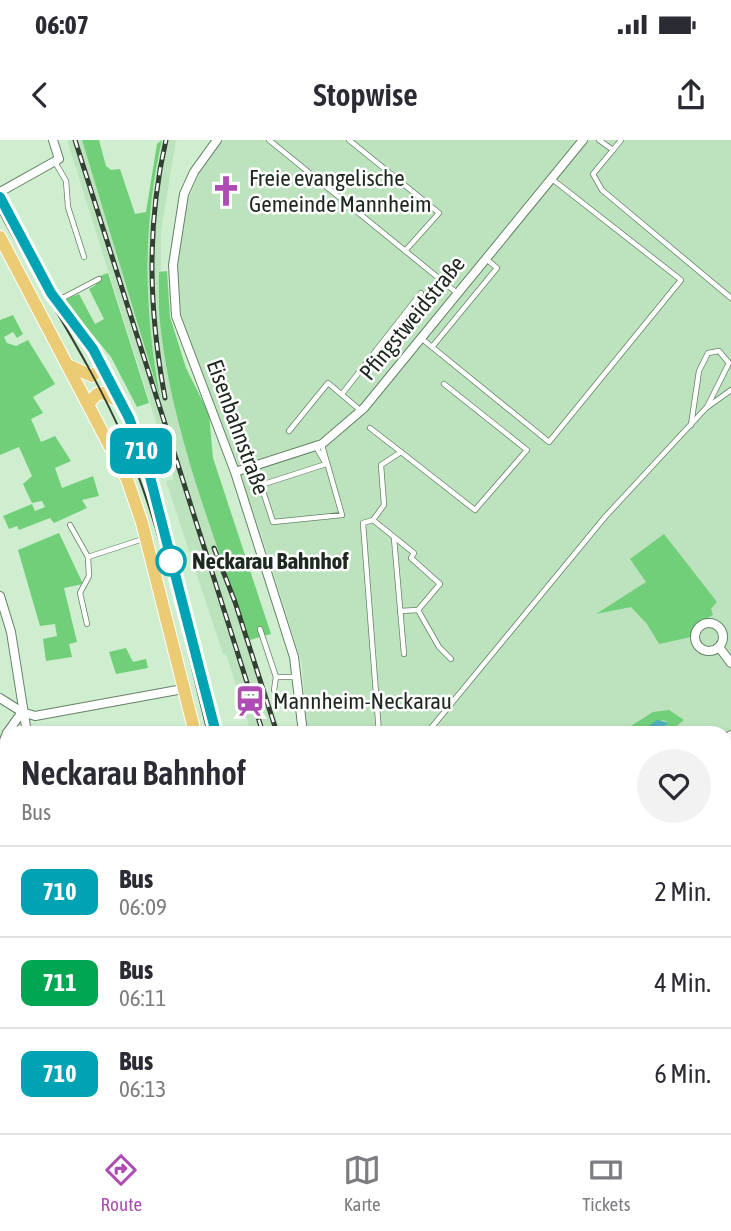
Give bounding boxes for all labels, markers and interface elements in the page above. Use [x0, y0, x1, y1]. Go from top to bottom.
text: 06:07 [35, 10, 89, 40]
icon: back [21, 76, 59, 114]
text: Stopwise [313, 76, 418, 113]
icon: share [672, 76, 710, 114]
place label: Freie evangelische Gemeinde Mannheim [249, 165, 431, 217]
church icon: Freie evangelische Gemeinde Mannheim [209, 174, 243, 208]
street label: Pfingstweidstraße [354, 251, 470, 385]
street label: Eisenbahnstraße [202, 356, 274, 498]
line badge: 710 [101, 428, 181, 474]
text: 710 [124, 437, 158, 464]
marker: Neckarau Bahnhof [156, 546, 186, 576]
place label: Neckarau Bahnhof [192, 548, 349, 574]
station icon: Mannheim-Neckarau [233, 684, 267, 718]
place label: Mannheim-Neckarau [273, 688, 452, 714]
button: heart [637, 749, 711, 823]
text: Neckarau Bahnhof [21, 754, 246, 792]
text: Bus [21, 799, 51, 825]
text: Bus [119, 864, 153, 894]
text: 2 Min. [655, 877, 711, 907]
text: 710 [43, 878, 76, 905]
text: 06:09 [119, 894, 167, 920]
text: Bus [119, 955, 153, 985]
text: 4 Min. [655, 968, 711, 998]
text: 711 [43, 969, 76, 996]
text: 06:11 [119, 985, 166, 1011]
text: Bus [119, 1046, 153, 1076]
text: 6 Min. [655, 1059, 711, 1089]
text: 710 [43, 1060, 76, 1087]
text: 06:13 [119, 1076, 166, 1102]
tab: Route [101, 1151, 142, 1215]
tab: Karte [343, 1151, 381, 1215]
tab: Tickets [582, 1151, 630, 1215]

